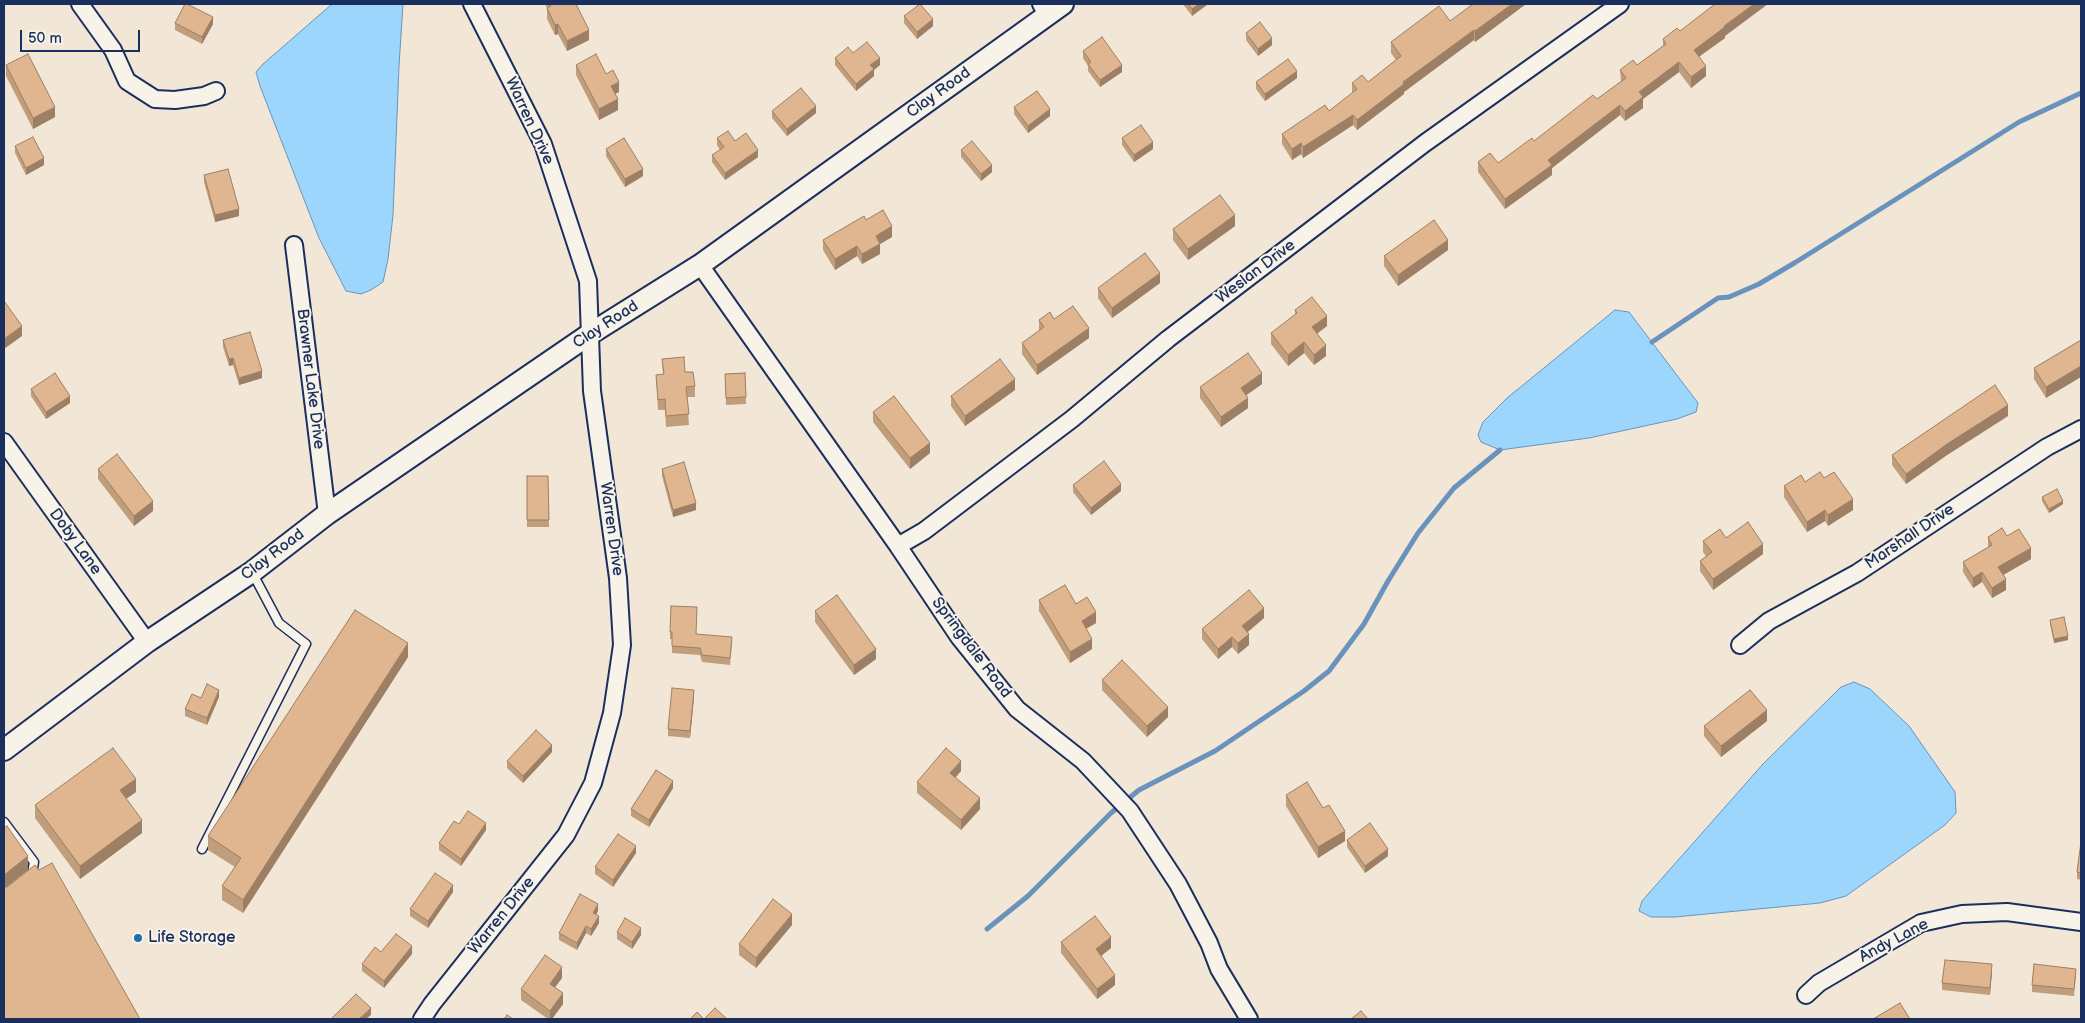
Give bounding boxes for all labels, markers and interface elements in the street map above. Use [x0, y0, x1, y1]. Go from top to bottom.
scale bar [22, 20, 142, 52]
text: 50 m [28, 29, 62, 48]
street label: Clay Road [903, 63, 975, 123]
street label: Warren Drive [500, 74, 558, 168]
street label: Weslan Drive [1212, 236, 1300, 308]
street label: Clay Road [570, 297, 642, 353]
street label: Brawner Lake Drive [292, 308, 328, 450]
street label: Warren Drive [595, 481, 627, 577]
street label: Marshall Drive [1862, 500, 1958, 574]
street label: Doby Lane [45, 505, 105, 579]
street label: Clay Road [238, 525, 308, 585]
street label: Springdale Road [927, 594, 1015, 702]
street label: Warren Drive [465, 873, 539, 959]
street label: Andy Lane [1856, 915, 1932, 967]
place label: Life Storage [148, 928, 236, 948]
marker: Life Storage [132, 932, 144, 944]

